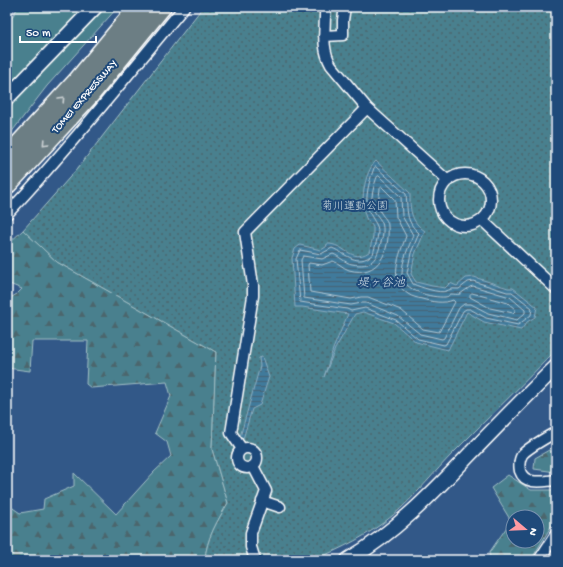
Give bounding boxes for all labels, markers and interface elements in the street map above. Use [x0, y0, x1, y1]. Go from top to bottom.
scale bar [20, 18, 96, 44]
text: 50 m [26, 27, 51, 41]
street label: TOMEI EXPRESSWAY [49, 58, 120, 137]
one-way arrow [57, 96, 64, 103]
one-way arrow [42, 138, 49, 146]
park label: 菊川運動公園 [322, 200, 388, 213]
water label: 堤ヶ谷池 [357, 276, 406, 291]
north arrow [505, 509, 545, 549]
text: N [526, 526, 539, 537]

